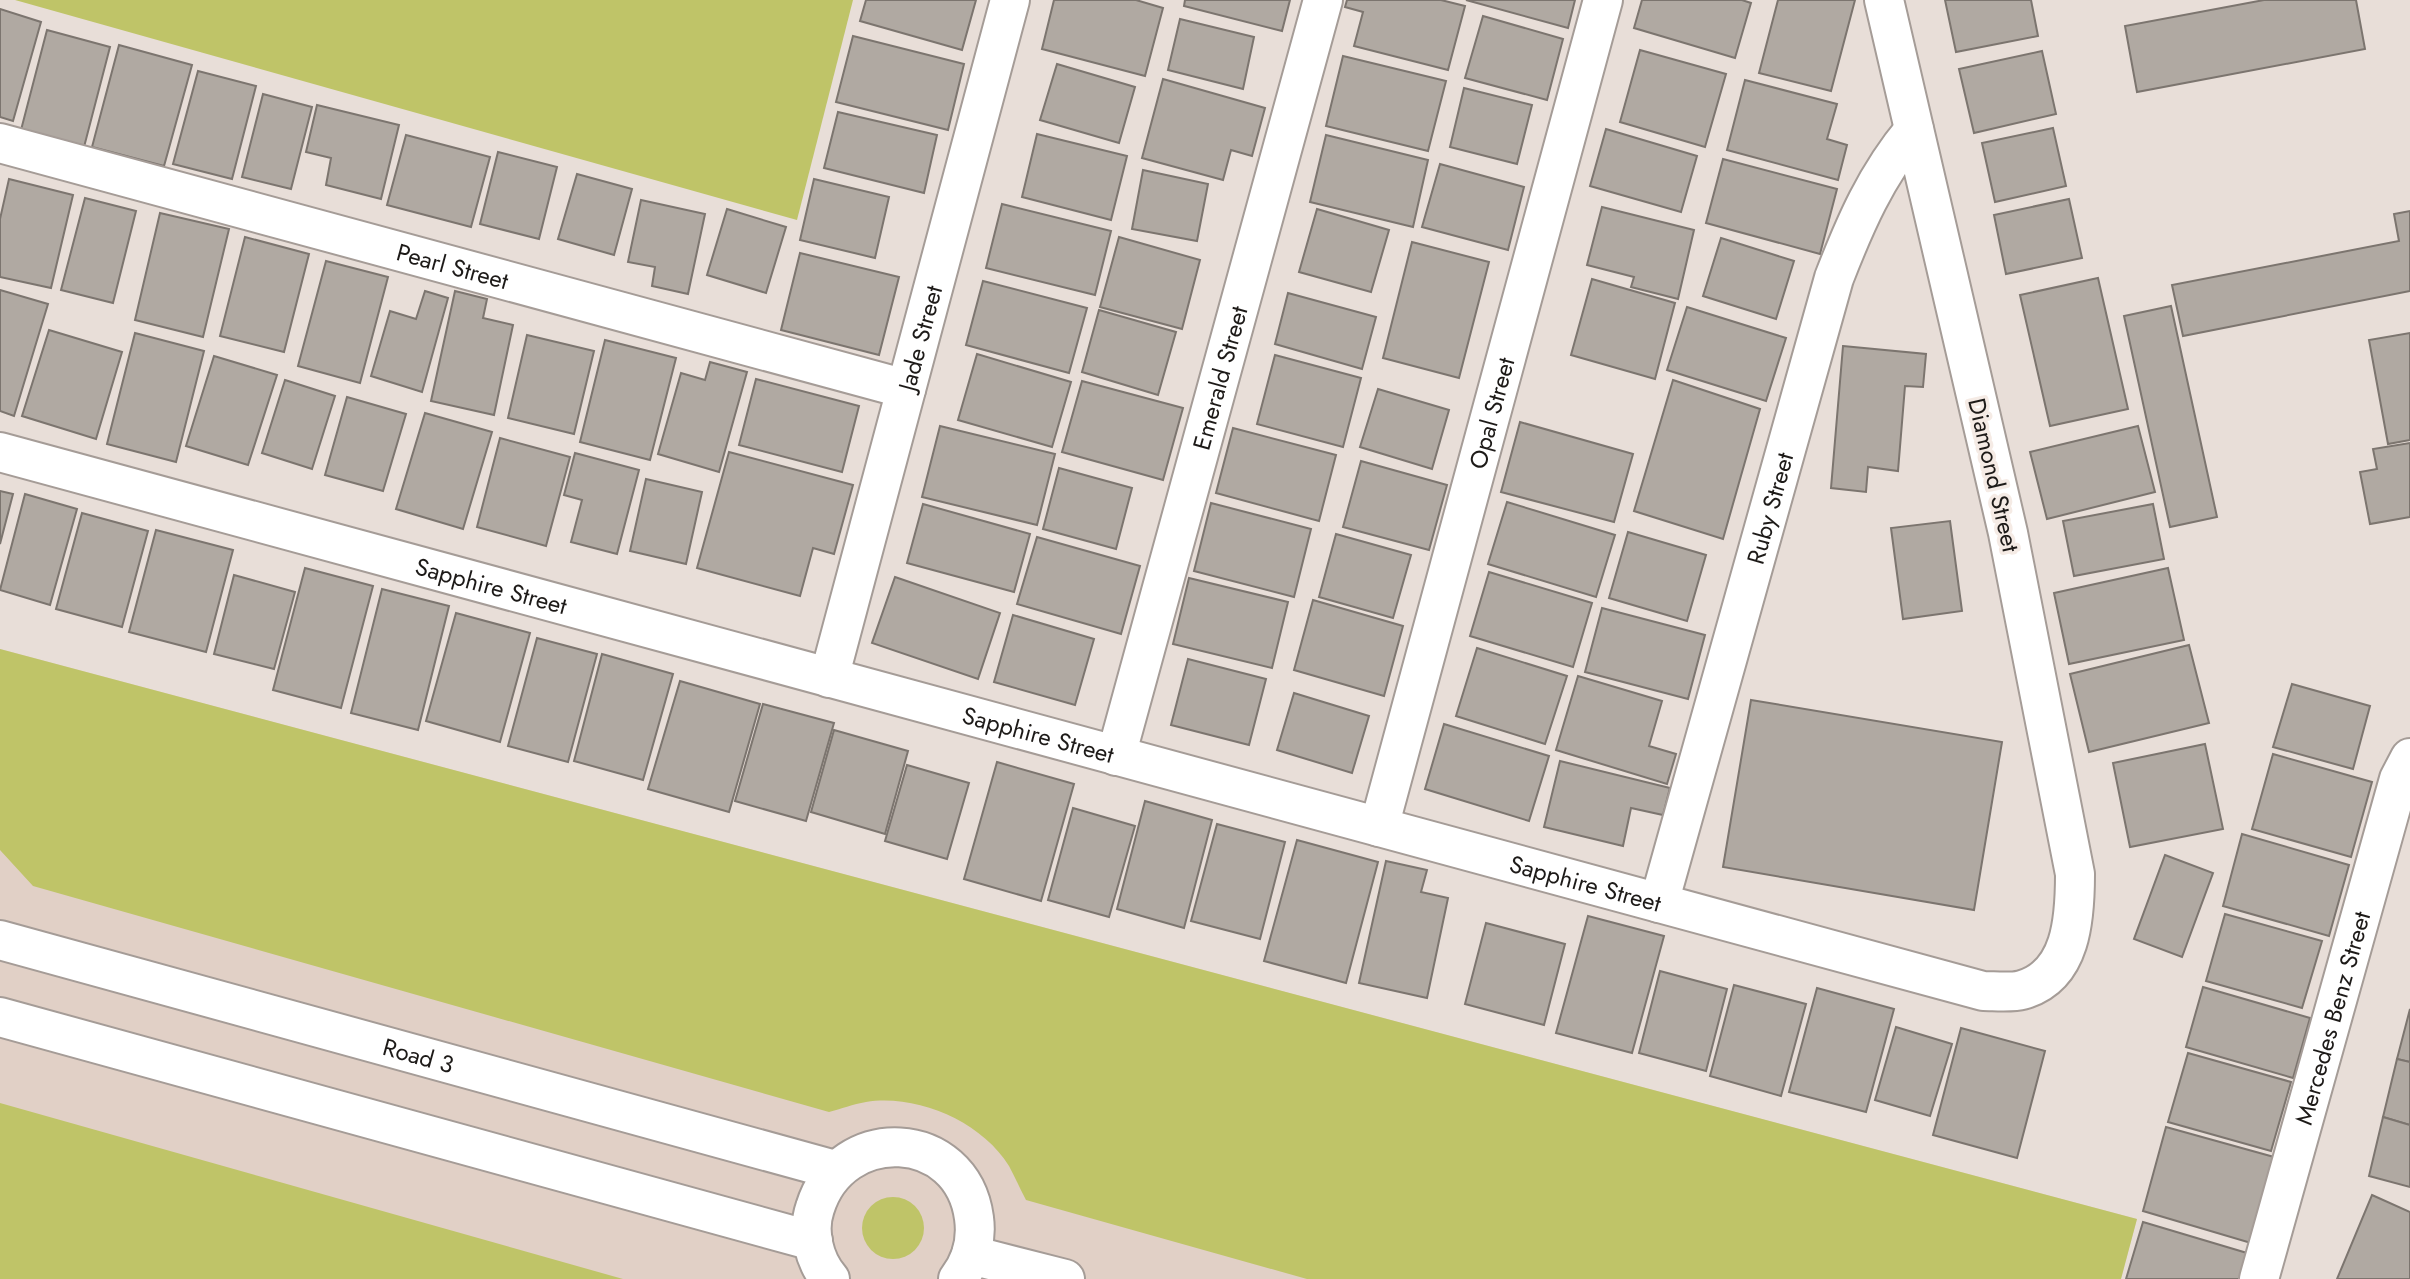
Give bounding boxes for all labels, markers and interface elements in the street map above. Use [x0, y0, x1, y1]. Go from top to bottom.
street label: Pearl Street [393, 234, 513, 298]
street label: Jade Street [888, 281, 951, 397]
street label: Emerald Street [1183, 302, 1256, 454]
street label: Opal Street [1459, 353, 1523, 473]
street label: Diamond Street [1959, 395, 2029, 555]
street label: Ruby Street [1737, 448, 1802, 568]
street label: Sapphire Street [411, 548, 571, 623]
street label: Sapphire Street [959, 697, 1118, 772]
street label: Sapphire Street [1506, 846, 1665, 920]
street label: Mercedes Benz Street [2285, 907, 2379, 1129]
street label: Road 3 [379, 1029, 458, 1082]

